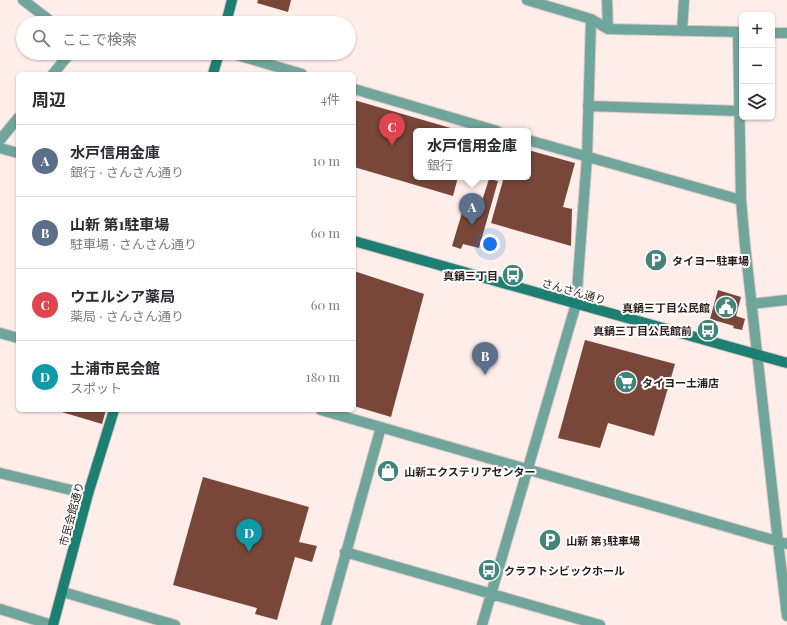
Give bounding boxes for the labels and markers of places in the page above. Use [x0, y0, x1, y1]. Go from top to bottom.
pin: C [379, 113, 405, 146]
pin: A [459, 193, 485, 226]
parking icon: タイヨー駐車場 [643, 247, 669, 273]
place label: タイヨー駐車場 [672, 253, 749, 268]
bus stop icon: 真鍋三丁目 [500, 262, 526, 288]
place label: 真鍋三丁目 [443, 268, 498, 283]
public building icon: 真鍋三丁目公民館 [713, 294, 739, 320]
place label: 真鍋三丁目公民館 [622, 300, 710, 315]
bus stop icon: 真鍋三丁目公民館前 [695, 317, 721, 343]
place label: 真鍋三丁目公民館前 [593, 323, 692, 338]
pin: B [472, 342, 498, 375]
supermarket icon: タイヨー土浦店 [613, 369, 639, 395]
place label: タイヨー土浦店 [642, 375, 719, 390]
shop icon: 山新エクステリアセンター [375, 458, 401, 484]
place label: 山新エクステリアセンター [404, 464, 535, 479]
pin: D [236, 519, 262, 552]
parking icon: 山新 第3駐車場 [537, 527, 563, 553]
place label: 山新 第3駐車場 [566, 533, 640, 548]
bus stop icon: クラフトシビックホール [476, 557, 502, 583]
place label: クラフトシビックホール [504, 563, 625, 578]

